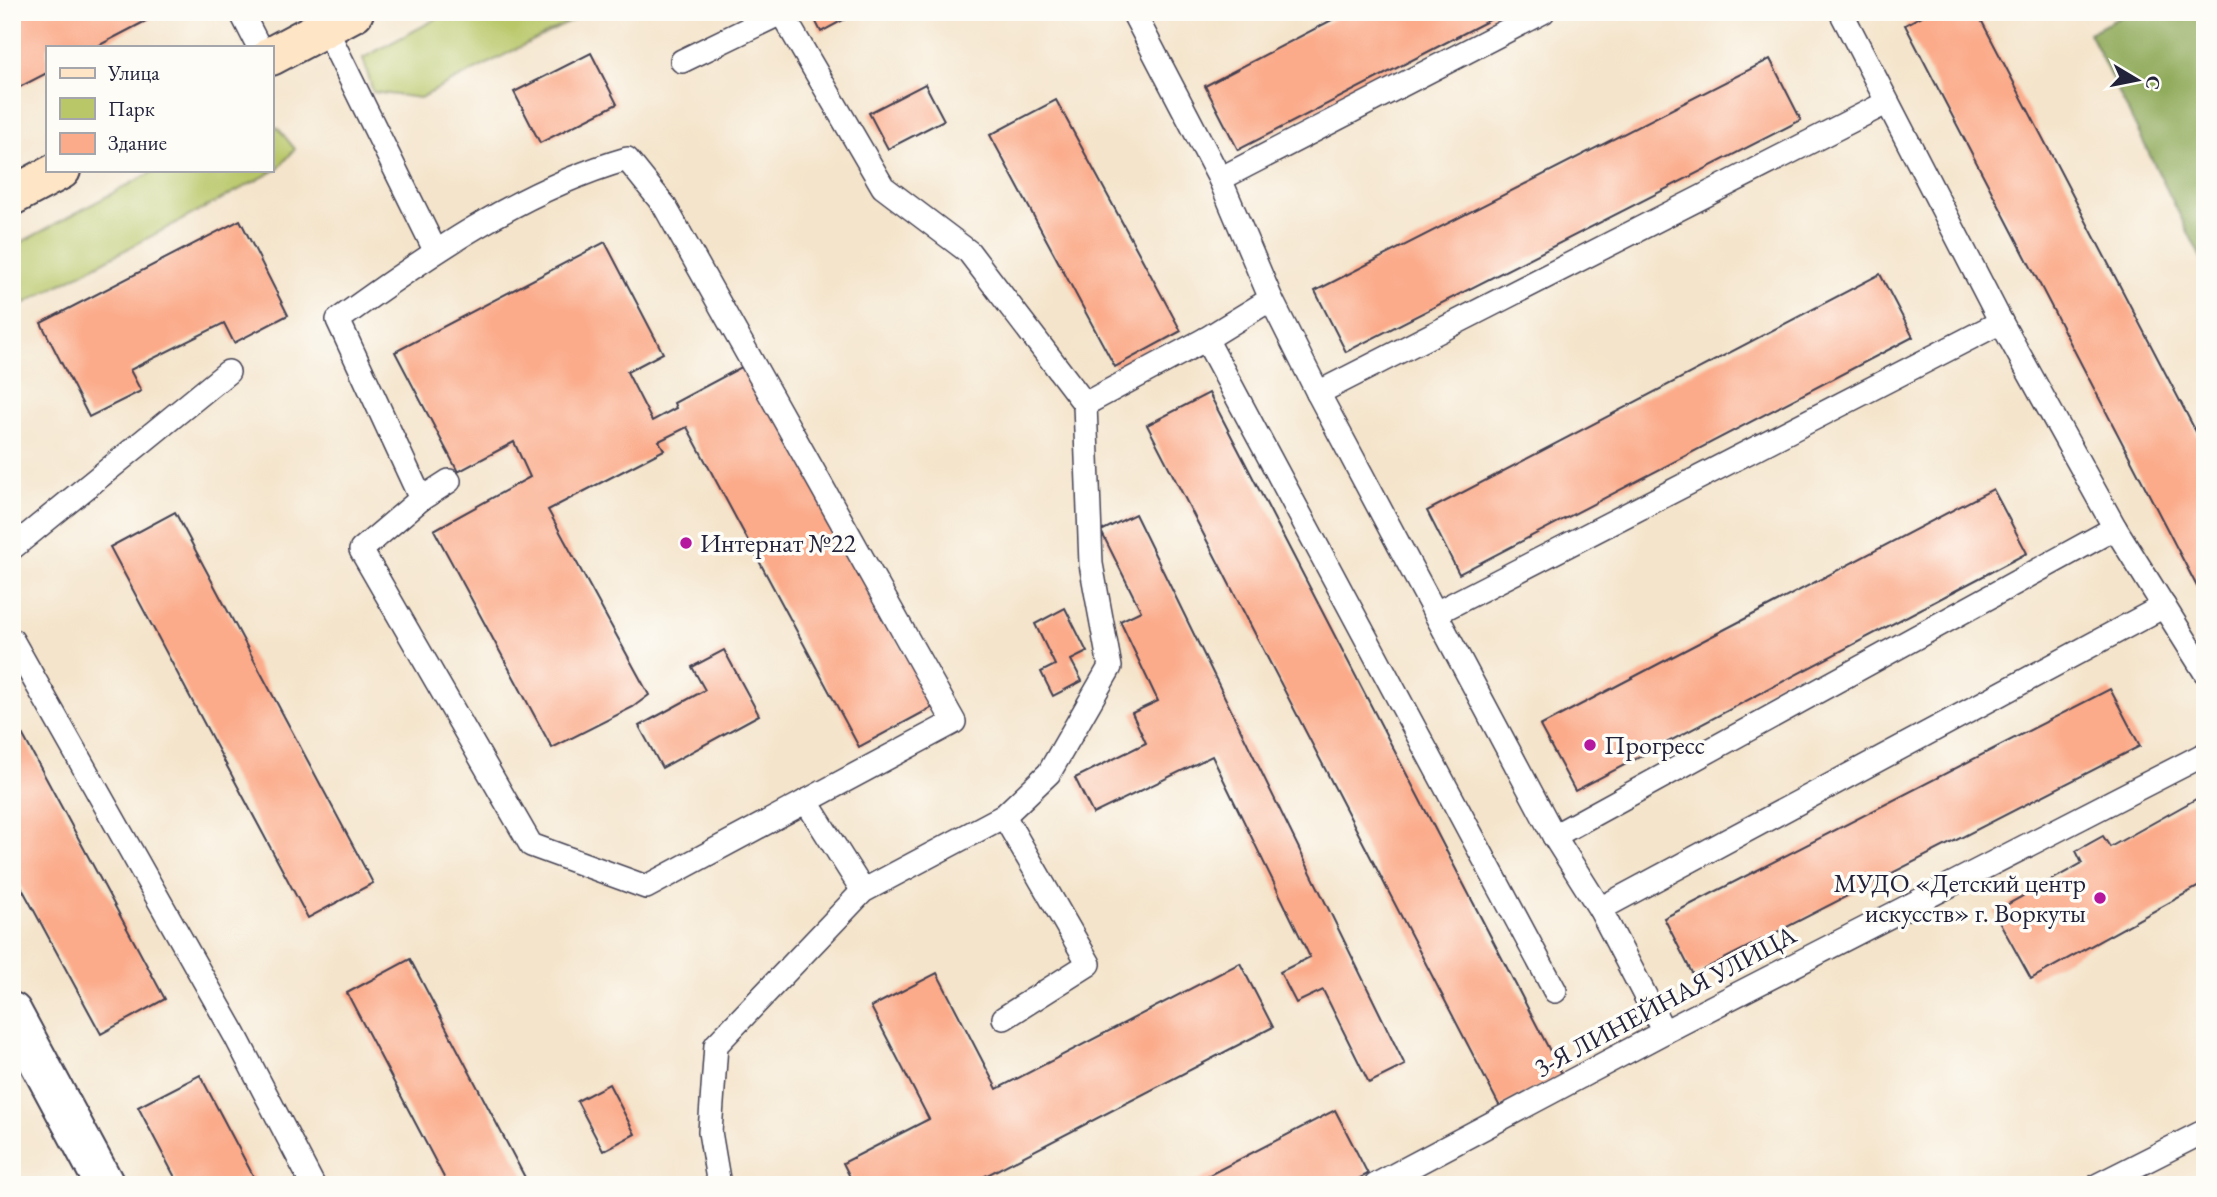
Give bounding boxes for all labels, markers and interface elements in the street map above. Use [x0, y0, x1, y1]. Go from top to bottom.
legend [46, 46, 273, 172]
north arrow [2102, 46, 2172, 116]
text: Улица [107, 59, 160, 86]
text: С [2140, 74, 2167, 92]
text: Парк [108, 95, 155, 122]
text: Здание [108, 129, 167, 156]
place label: Интернат №22 [700, 526, 857, 560]
marker: Интернат №22 [678, 535, 694, 551]
place label: Прогресс [1604, 728, 1705, 762]
marker: Прогресс [1582, 737, 1598, 753]
place label: МУДО «Детский центр искусств» г. Воркуты [1833, 866, 2086, 930]
marker: МУДО «Детский центр искусств» г. Воркуты [2092, 890, 2108, 906]
street label: 3-Я ЛИНЕЙНАЯ УЛИЦА [1528, 917, 1803, 1085]

